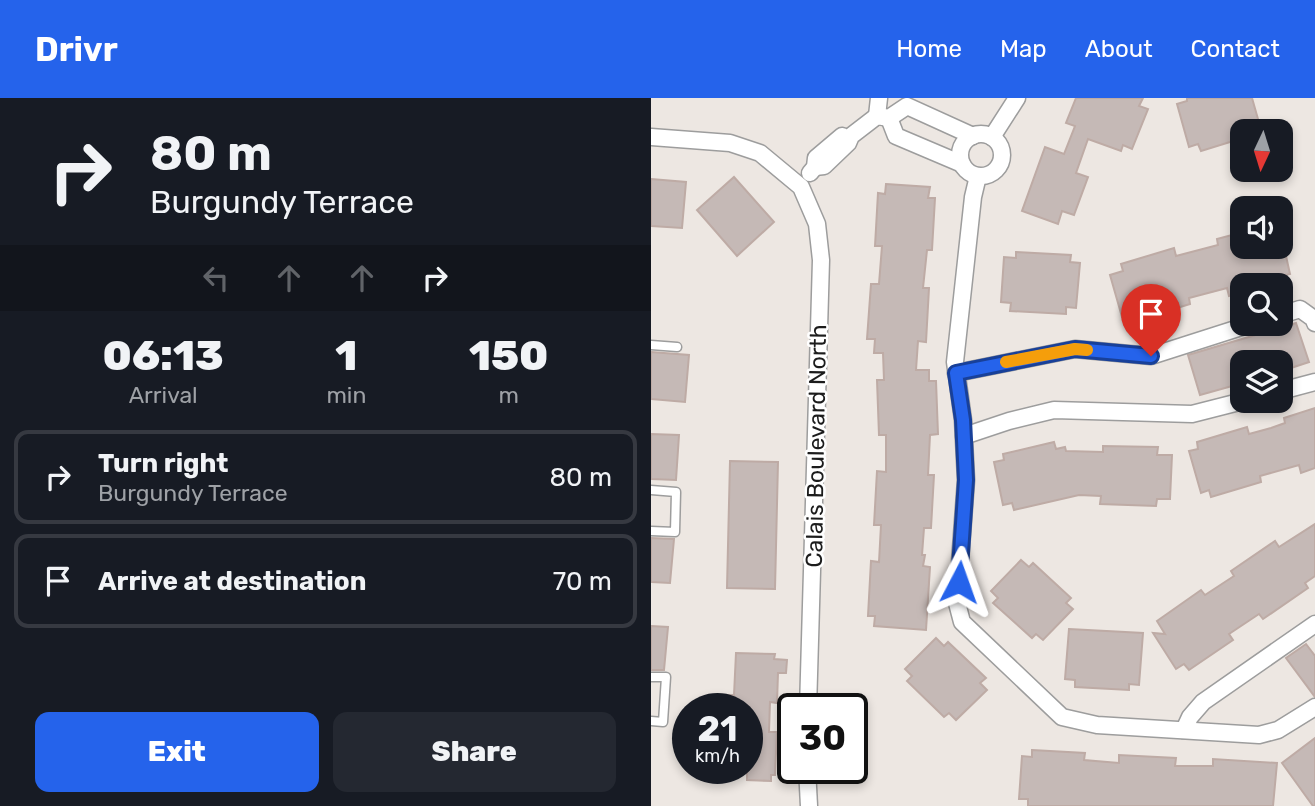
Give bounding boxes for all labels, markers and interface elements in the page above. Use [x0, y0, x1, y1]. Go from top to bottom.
text: Drivr [35, 30, 118, 69]
text: Home [896, 35, 962, 63]
text: Map [1000, 35, 1047, 63]
text: About [1085, 35, 1153, 63]
text: Contact [1191, 35, 1280, 63]
north arrow [1230, 119, 1293, 182]
map controls [1230, 119, 1293, 413]
text: 80 m [150, 124, 272, 182]
icon: right [35, 126, 126, 217]
text: Burgundy Terrace [150, 183, 414, 221]
button: sound [1230, 196, 1293, 259]
icon: left [197, 259, 235, 297]
icon: ahead [270, 259, 308, 297]
icon: ahead [343, 259, 381, 297]
icon: right [416, 259, 454, 297]
button: search [1230, 273, 1293, 336]
pin [1121, 284, 1181, 356]
icon: arrive [1132, 295, 1170, 333]
street label: Calais Boulevard North [800, 324, 832, 568]
text: 06:13 [103, 331, 224, 381]
text: 1 [335, 331, 357, 381]
text: 150 [469, 331, 548, 381]
button: layers [1230, 350, 1293, 413]
text: Arrival [129, 381, 198, 409]
text: min [326, 381, 366, 409]
text: m [498, 381, 519, 409]
text: Turn right [98, 448, 228, 479]
icon: right [39, 458, 77, 496]
text: 80 m [549, 462, 612, 493]
text: Burgundy Terrace [98, 479, 288, 507]
position arrow [922, 545, 996, 619]
icon: arrive [39, 562, 77, 600]
text: Arrive at destination [98, 566, 366, 597]
text: 70 m [553, 566, 612, 597]
speed limit sign: 30 [777, 693, 868, 784]
text: 21 [697, 708, 738, 750]
button: Exit [35, 712, 319, 792]
button: Share [333, 712, 616, 792]
text: km/h [695, 745, 740, 767]

